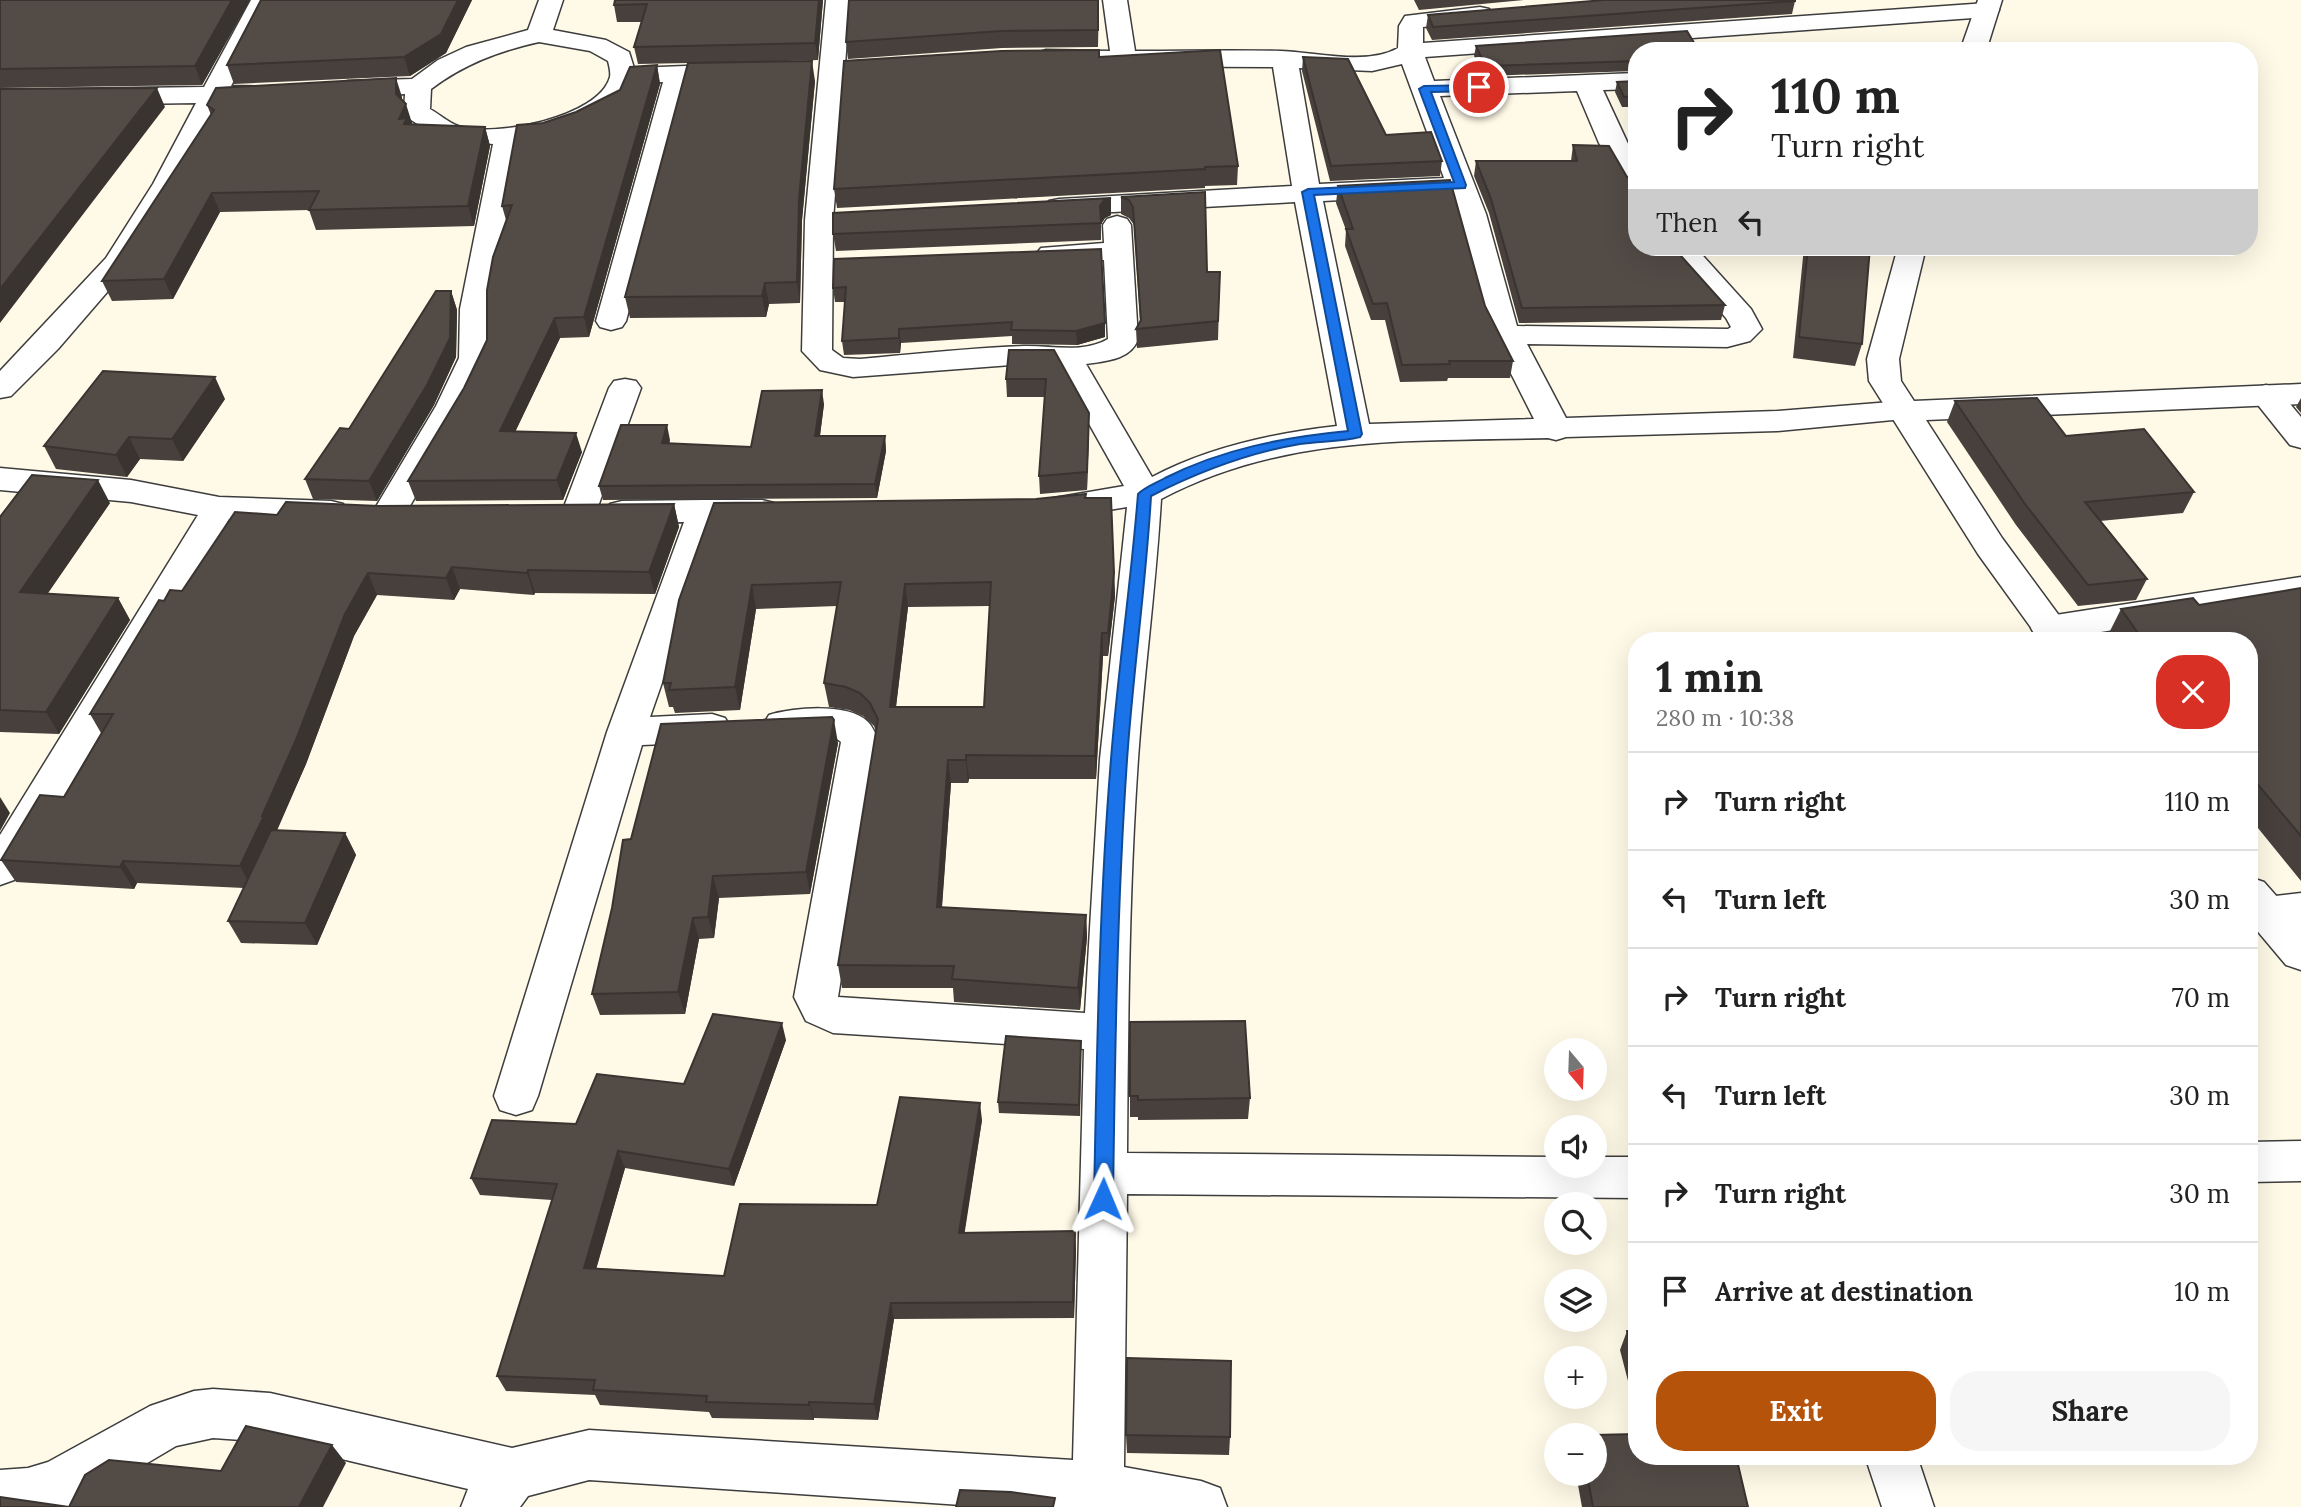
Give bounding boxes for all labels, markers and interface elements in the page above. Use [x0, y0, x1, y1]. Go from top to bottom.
pin [1449, 57, 1509, 117]
text: 110 m [1771, 64, 1900, 126]
icon: arrive [1460, 68, 1498, 106]
icon: right [1656, 70, 1747, 161]
text: Turn right [1771, 125, 1924, 166]
icon: left [1732, 203, 1770, 241]
text: Then [1656, 206, 1718, 239]
text: 1 min [1656, 650, 1763, 704]
button: close [2156, 655, 2230, 729]
text: 280 m · 10:38 [1656, 703, 1794, 732]
icon: right [1656, 782, 1694, 820]
text: Turn right [1715, 785, 1846, 818]
text: 110 m [2165, 785, 2230, 818]
icon: left [1656, 880, 1694, 918]
text: Turn left [1715, 883, 1826, 916]
text: 30 m [2169, 883, 2230, 916]
icon: right [1656, 978, 1694, 1016]
text: Turn right [1715, 981, 1846, 1014]
text: 70 m [2172, 981, 2230, 1014]
north arrow [1544, 1038, 1606, 1101]
map controls [1544, 1038, 1607, 1486]
icon: left [1656, 1076, 1694, 1114]
text: Turn left [1715, 1079, 1826, 1112]
text: 30 m [2169, 1079, 2230, 1112]
button: sound [1544, 1115, 1607, 1178]
position arrow [1066, 1162, 1140, 1236]
icon: right [1656, 1174, 1694, 1212]
text: Turn right [1715, 1177, 1846, 1210]
text: 30 m [2169, 1177, 2230, 1210]
button: search [1544, 1192, 1607, 1255]
button: layers [1544, 1269, 1607, 1332]
icon: arrive [1656, 1272, 1694, 1310]
text: Arrive at destination [1715, 1275, 1973, 1308]
text: 10 m [2174, 1275, 2230, 1308]
button: + [1544, 1346, 1607, 1409]
button: Exit [1656, 1371, 1936, 1451]
button: Share [1950, 1371, 2230, 1451]
button: − [1544, 1423, 1607, 1486]

